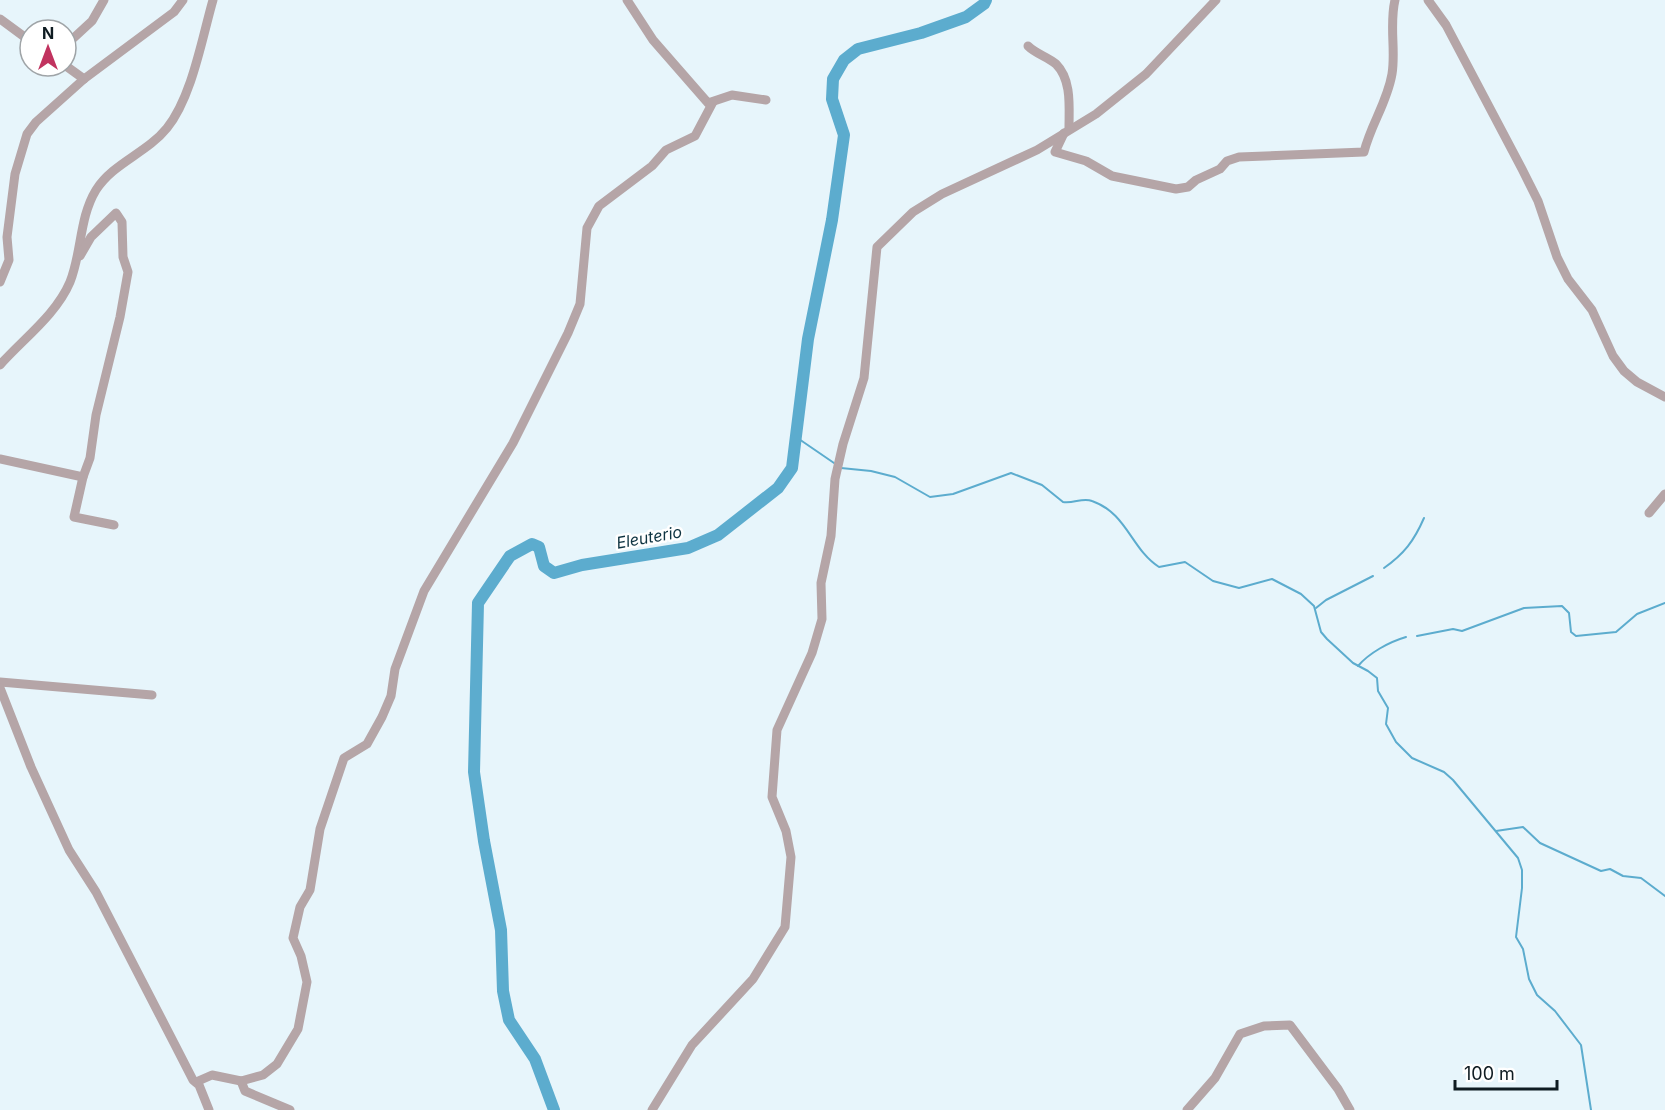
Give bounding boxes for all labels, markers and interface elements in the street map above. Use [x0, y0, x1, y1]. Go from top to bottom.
north arrow [18, 18, 78, 78]
text: N [42, 23, 54, 43]
water label: Eleuterio [615, 521, 683, 553]
scale bar [1455, 1053, 1557, 1091]
text: 100 m [1464, 1063, 1515, 1084]

